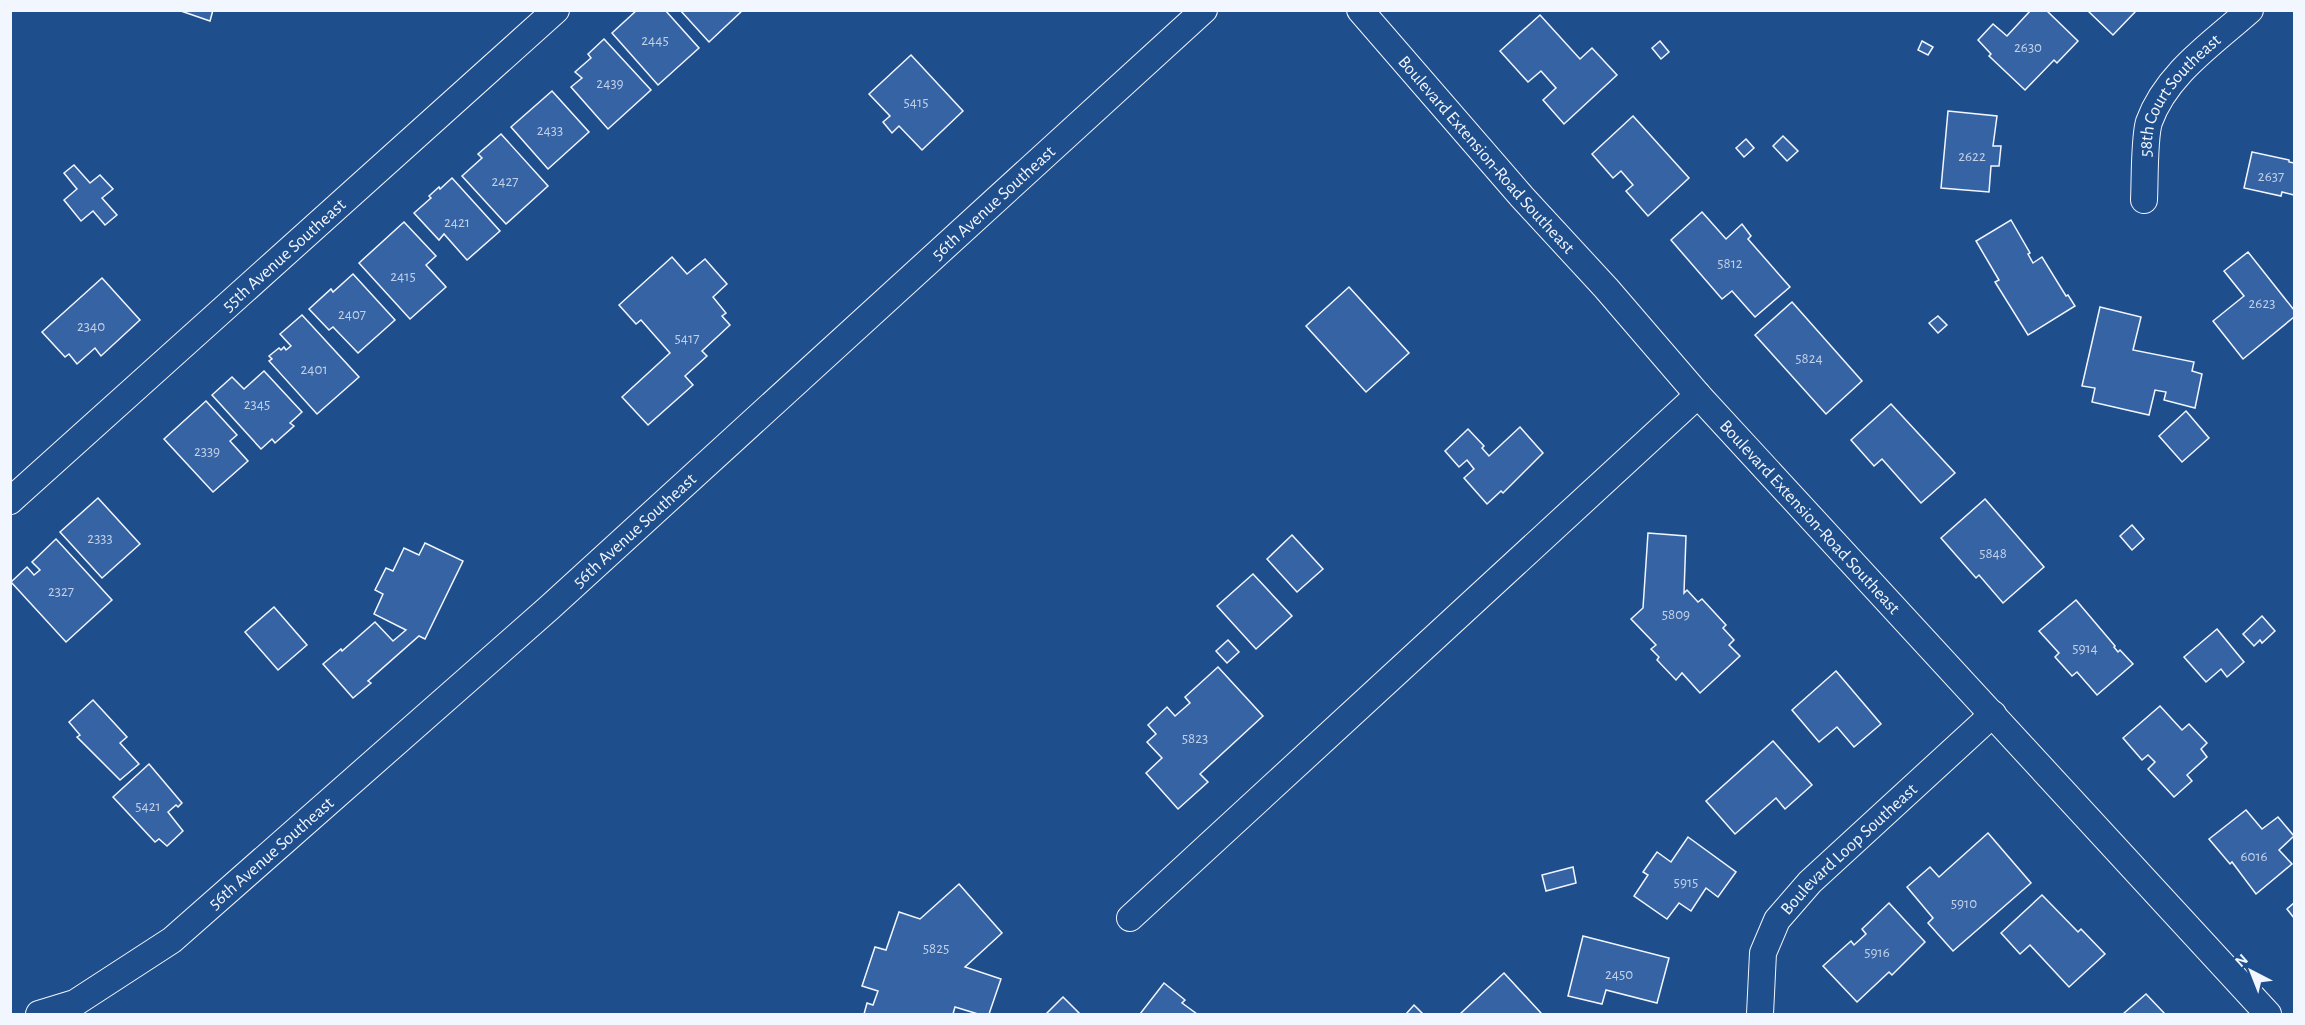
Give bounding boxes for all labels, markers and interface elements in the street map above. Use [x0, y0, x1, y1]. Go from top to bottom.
street label: 58th Court Southeast [2137, 31, 2225, 157]
house number: 2445 [641, 33, 669, 48]
house number: 2630 [2014, 40, 2042, 55]
street label: Boulevard Extension-Road Southeast [1394, 53, 1578, 258]
house number: 2439 [596, 76, 624, 91]
house number: 5415 [904, 95, 928, 110]
house number: 2433 [537, 123, 563, 138]
street label: 56th Avenue Southeast [929, 143, 1059, 264]
house number: 2622 [1958, 149, 1986, 164]
house number: 2637 [2258, 169, 2284, 184]
house number: 2427 [491, 174, 519, 189]
street label: 55th Avenue Southeast [219, 196, 350, 316]
house number: 2421 [444, 215, 470, 230]
house number: 5812 [1717, 256, 1743, 271]
house number: 2415 [390, 269, 416, 284]
house number: 2623 [2249, 296, 2275, 311]
house number: 2407 [338, 307, 366, 322]
house number: 2340 [77, 319, 105, 334]
house number: 5417 [675, 331, 699, 346]
house number: 5824 [1795, 351, 1823, 366]
house number: 2401 [300, 362, 328, 377]
house number: 2345 [244, 397, 270, 412]
street label: Boulevard Extension-Road Southeast [1716, 417, 1903, 618]
house number: 2339 [194, 444, 220, 459]
street label: 56th Avenue Southeast [570, 470, 700, 592]
house number: 2333 [87, 531, 113, 546]
house number: 5848 [1979, 546, 2007, 561]
house number: 2327 [48, 584, 74, 599]
house number: 5809 [1662, 607, 1690, 622]
house number: 5914 [2072, 641, 2098, 656]
house number: 5823 [1182, 731, 1208, 746]
street label: Boulevard Loop Southeast [1778, 780, 1921, 919]
street label: 56th Avenue Southeast [206, 794, 338, 913]
house number: 5421 [135, 799, 161, 814]
house number: 6016 [2240, 849, 2268, 864]
house number: 5915 [1674, 875, 1698, 890]
house number: 5910 [1951, 896, 1977, 911]
house number: 5825 [923, 941, 949, 956]
north arrow [2221, 941, 2281, 1001]
house number: 5916 [1864, 945, 1890, 960]
text: N [2232, 951, 2251, 970]
house number: 2450 [1605, 967, 1633, 982]

